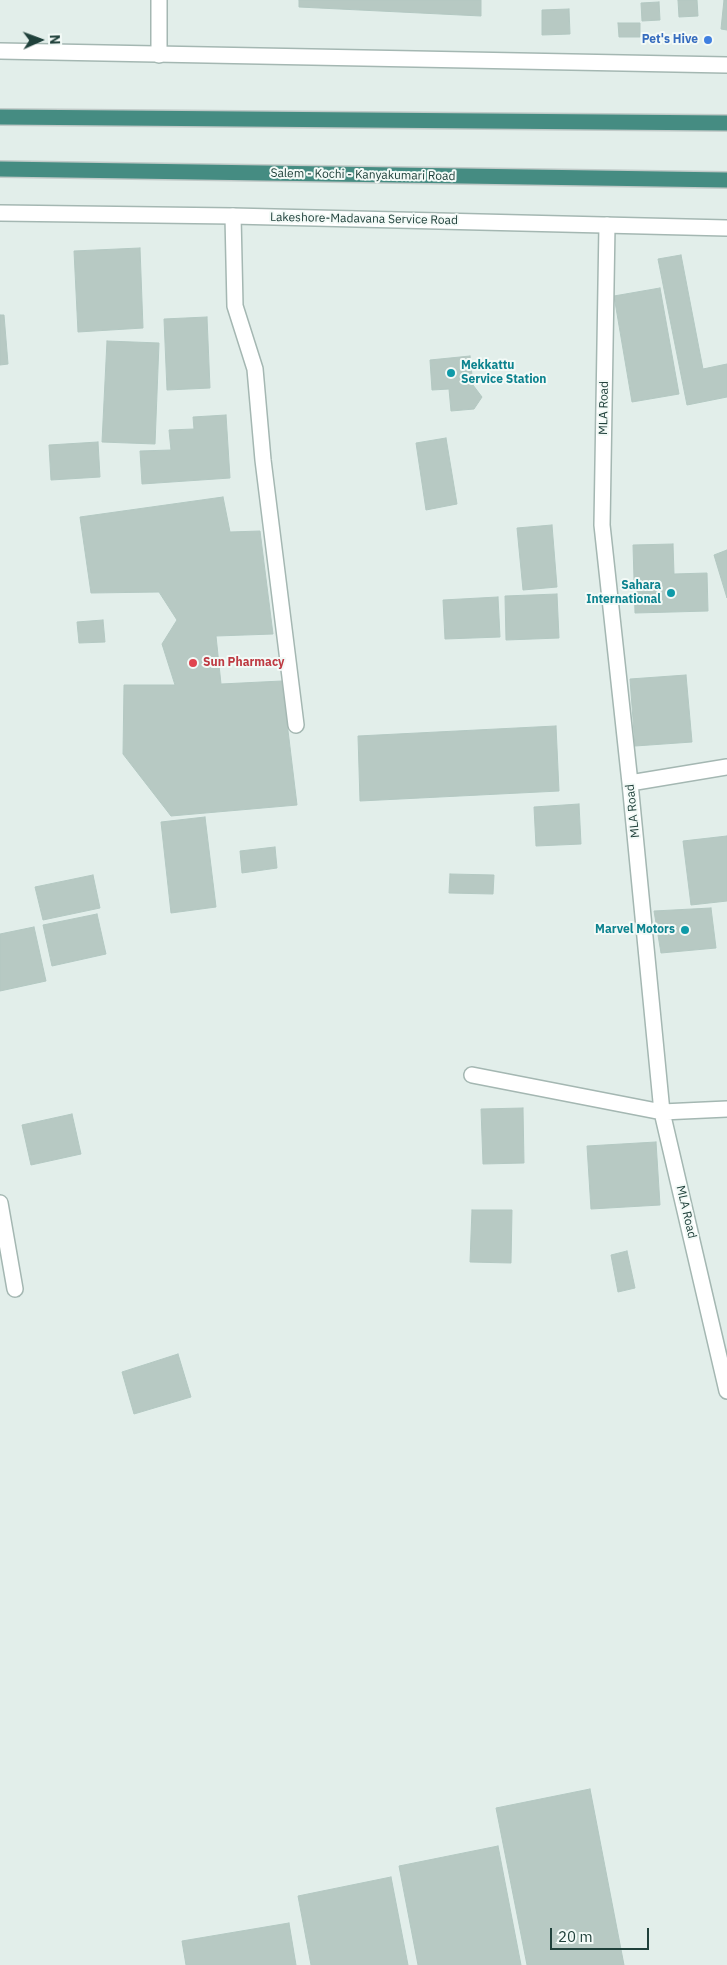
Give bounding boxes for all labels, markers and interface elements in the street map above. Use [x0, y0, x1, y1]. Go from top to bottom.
north arrow [15, 15, 65, 65]
place label: Pet's Hive [642, 33, 698, 47]
text: N [46, 34, 64, 45]
marker: Pet's Hive [702, 34, 714, 46]
street label: Salem - Kochi - Kanyakumari Road [270, 166, 456, 184]
street label: Lakeshore-Madavana Service Road [270, 210, 458, 228]
place label: Mekkattu Service Station [461, 359, 546, 387]
marker: Mekkattu Service Station [445, 367, 457, 379]
street label: MLA Road [596, 381, 612, 435]
place label: Sahara International [586, 579, 661, 607]
marker: Sahara International [665, 587, 677, 599]
place label: Sun Pharmacy [203, 656, 284, 670]
marker: Sun Pharmacy [187, 657, 199, 669]
street label: MLA Road [623, 783, 643, 839]
place label: Marvel Motors [595, 923, 675, 937]
marker: Marvel Motors [679, 924, 691, 936]
street label: MLA Road [673, 1184, 699, 1240]
scale bar [552, 1918, 651, 1950]
text: 20 m [558, 1927, 593, 1946]

